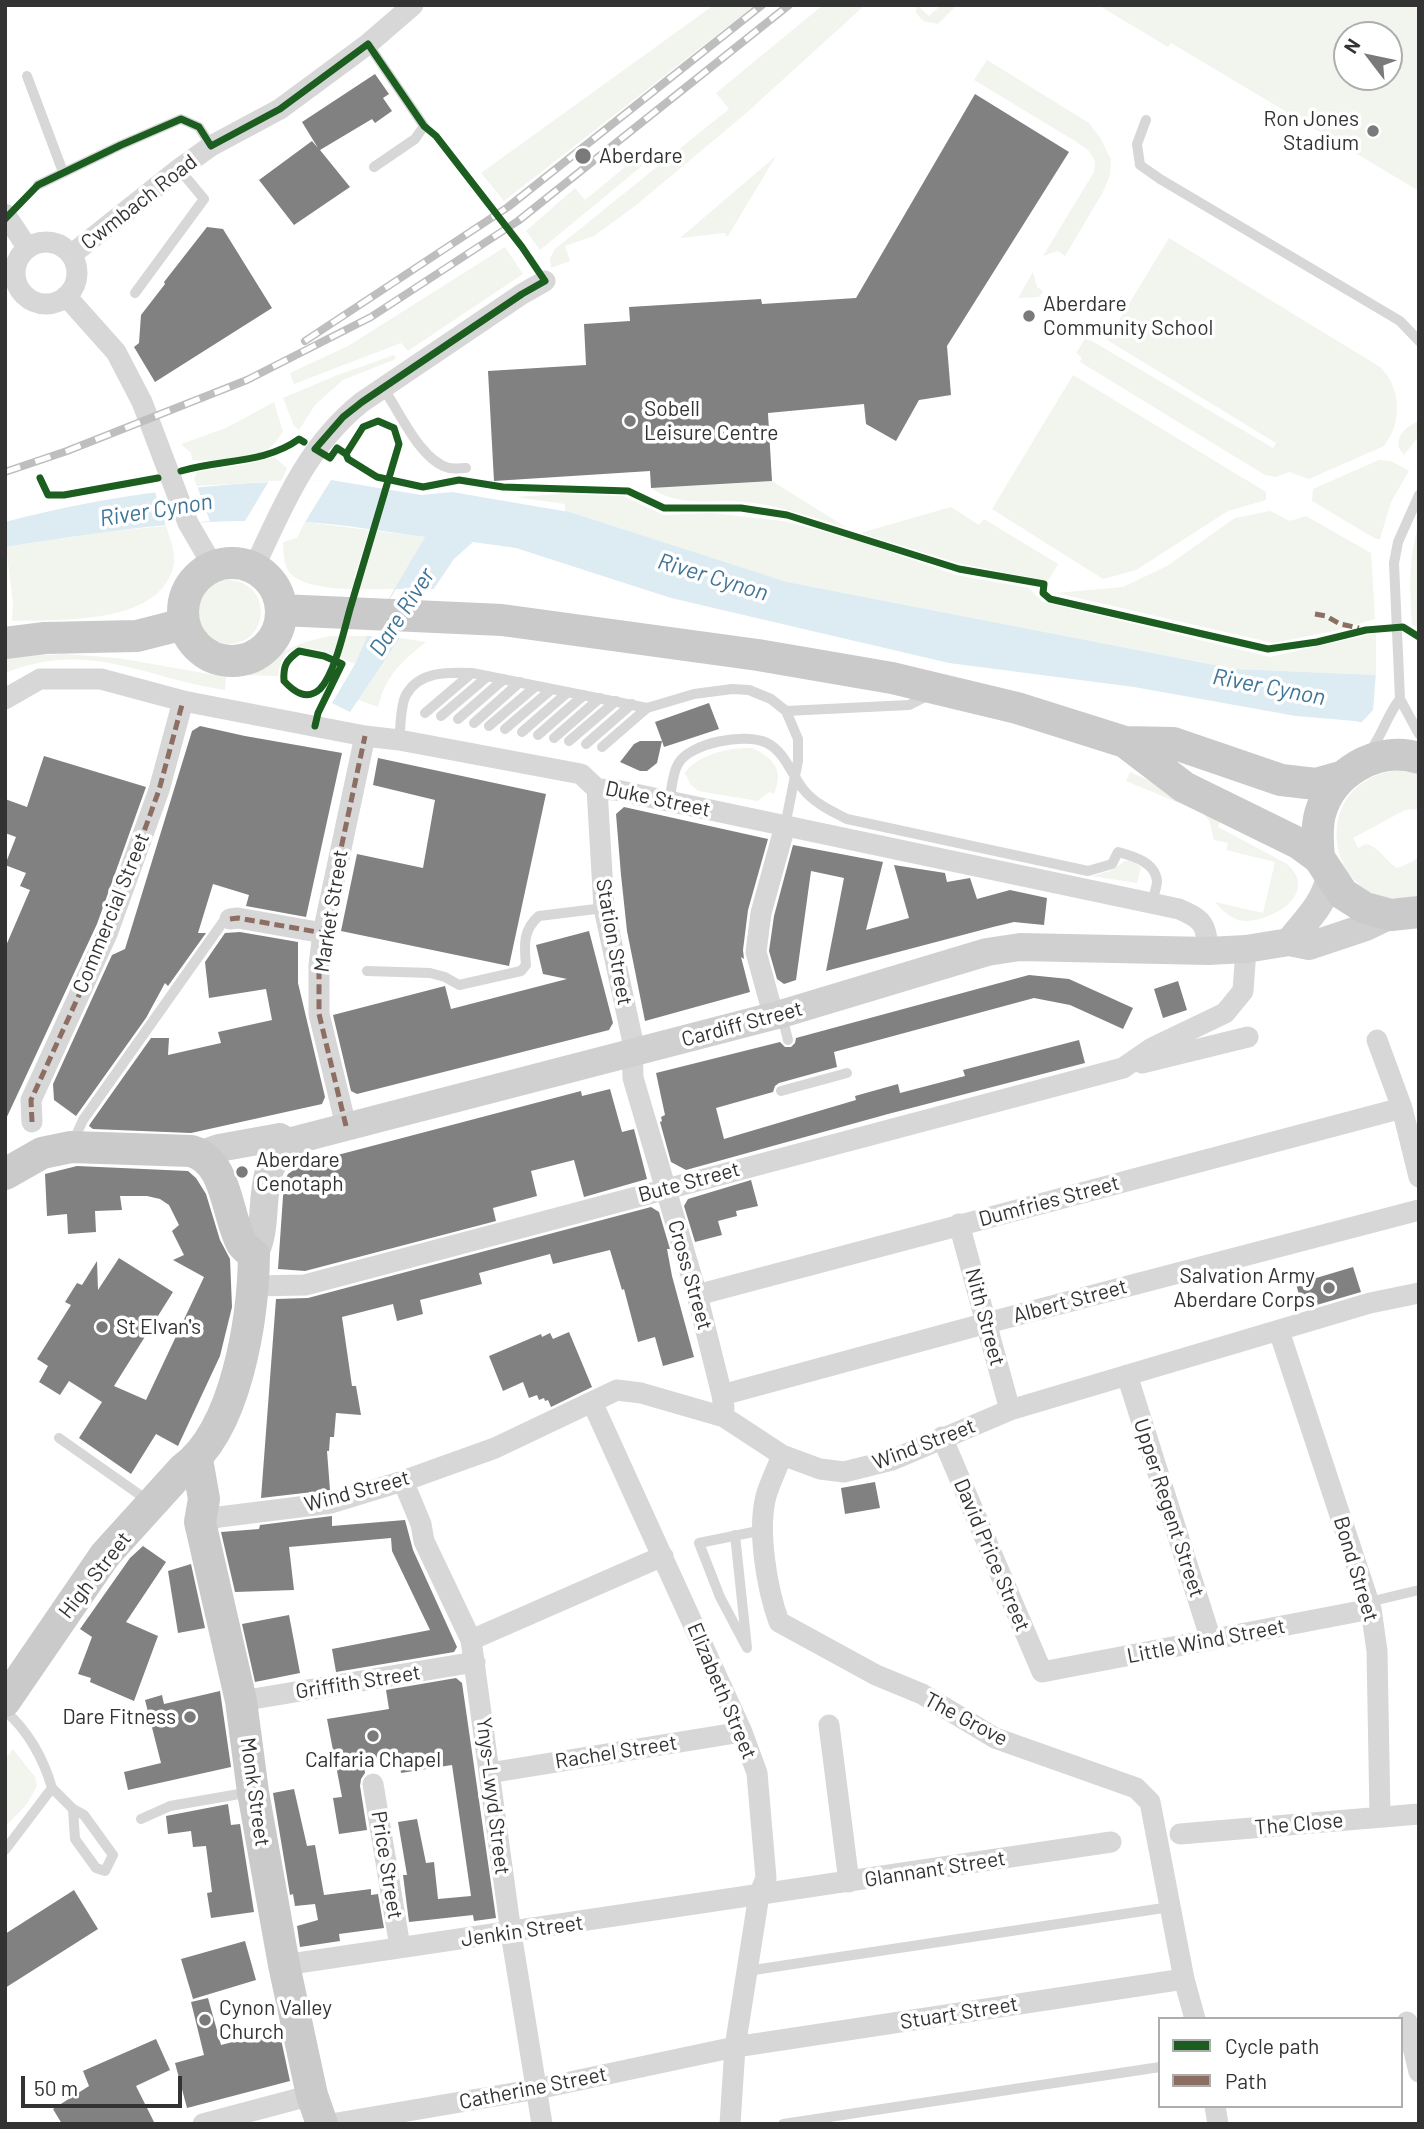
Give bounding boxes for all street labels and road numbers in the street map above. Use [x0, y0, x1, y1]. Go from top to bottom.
street label: Cwmbach Road [76, 149, 202, 255]
street label: Duke Street [603, 776, 713, 822]
street label: Commercial Street [67, 829, 155, 997]
street label: Market Street [309, 848, 353, 974]
street label: Station Street [590, 877, 638, 1007]
street label: Cardiff Street [679, 996, 805, 1052]
street label: Bute Street [635, 1156, 743, 1208]
street label: Dumfries Street [976, 1170, 1122, 1232]
street label: Cross Street [662, 1217, 718, 1333]
street label: Nith Street [960, 1265, 1010, 1369]
street label: Albert Street [1010, 1274, 1130, 1328]
street label: Wind Street [869, 1413, 979, 1475]
street label: Upper Regent Street [1128, 1415, 1210, 1601]
street label: Wind Street [302, 1465, 412, 1517]
street label: David Price Street [948, 1475, 1036, 1635]
street label: Bond Street [1328, 1513, 1384, 1625]
street label: High Street [53, 1527, 137, 1623]
street label: Little Wind Street [1125, 1613, 1287, 1669]
street label: Elizabeth Street [682, 1619, 762, 1763]
street label: Griffith Street [294, 1660, 422, 1704]
street label: The Grove [920, 1687, 1012, 1751]
street label: Ynys-Lwyd Street [471, 1716, 515, 1876]
street label: Rachel Street [553, 1730, 679, 1774]
street label: Monk Street [235, 1736, 275, 1848]
street label: The Close [1254, 1808, 1344, 1840]
street label: Price Street [366, 1809, 408, 1921]
street label: Glannant Street [863, 1845, 1007, 1893]
street label: Jenkin Street [459, 1910, 585, 1952]
street label: Stuart Street [898, 1991, 1020, 2035]
street label: Catherine Street [457, 2061, 609, 2115]

